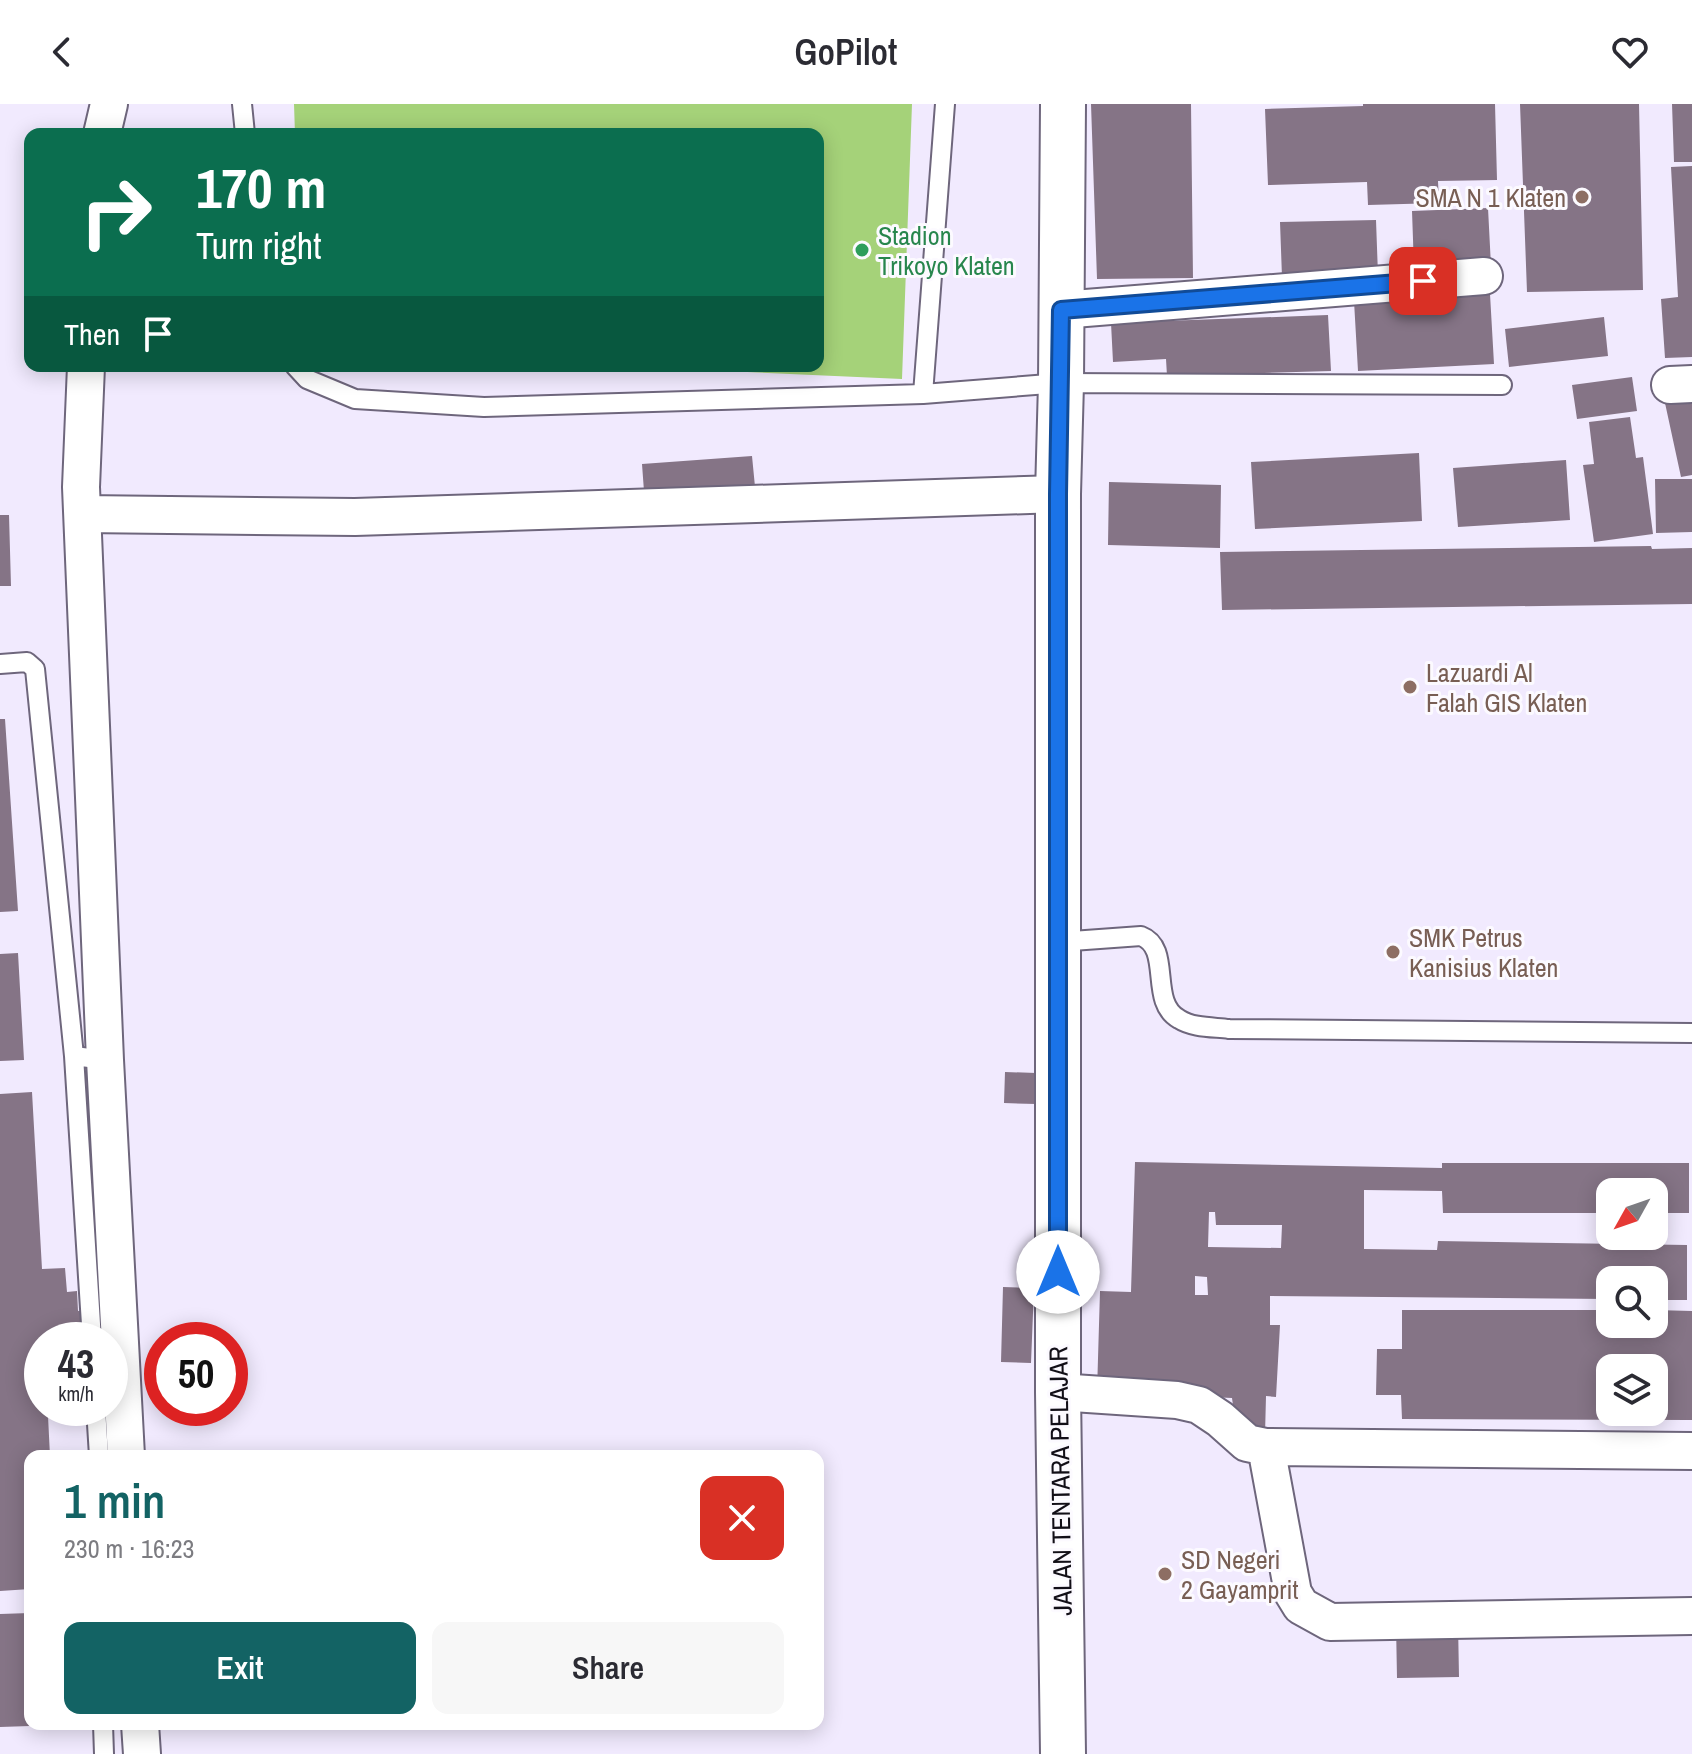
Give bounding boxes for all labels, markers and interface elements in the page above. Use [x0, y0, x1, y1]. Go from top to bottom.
text: GoPilot [795, 28, 897, 76]
icon: back [40, 30, 84, 74]
icon: heart [1608, 30, 1652, 74]
text: 170 m [196, 150, 326, 225]
icon: right [64, 160, 168, 264]
place label: SMA N 1 Klaten [1415, 180, 1566, 215]
marker: SMA N 1 Klaten [1573, 188, 1591, 206]
place label: Stadion Trikoyo Klaten [878, 218, 1015, 283]
text: Turn right [196, 222, 321, 270]
marker: Stadion Trikoyo Klaten [853, 241, 871, 259]
pin [1389, 247, 1457, 315]
icon: arrive [1401, 259, 1445, 303]
icon: arrive [136, 312, 180, 356]
text: Then [64, 314, 120, 354]
place label: Lazuardi Al Falah GIS Klaten [1426, 655, 1587, 720]
marker: Lazuardi Al Falah GIS Klaten [1401, 678, 1419, 696]
place label: SMK Petrus Kanisius Klaten [1409, 920, 1558, 985]
marker: SMK Petrus Kanisius Klaten [1384, 943, 1402, 961]
north arrow [1596, 1178, 1668, 1250]
map controls [1596, 1178, 1668, 1426]
position arrow [1016, 1230, 1100, 1314]
button: search [1596, 1266, 1668, 1338]
speed limit sign: 50 [144, 1322, 248, 1426]
text: 43 [58, 1337, 94, 1390]
street label: JALAN TENTARA PELAJAR [1040, 1346, 1080, 1616]
button: layers [1596, 1354, 1668, 1426]
text: km/h [58, 1380, 94, 1407]
text: 1 min [64, 1468, 165, 1533]
button: close [700, 1476, 784, 1560]
text: 230 m · 16:23 [64, 1531, 194, 1566]
place label: SD Negeri 2 Gayamprit [1181, 1542, 1298, 1607]
marker: SD Negeri 2 Gayamprit [1156, 1565, 1174, 1583]
button: Exit [64, 1622, 416, 1714]
button: Share [432, 1622, 784, 1714]

